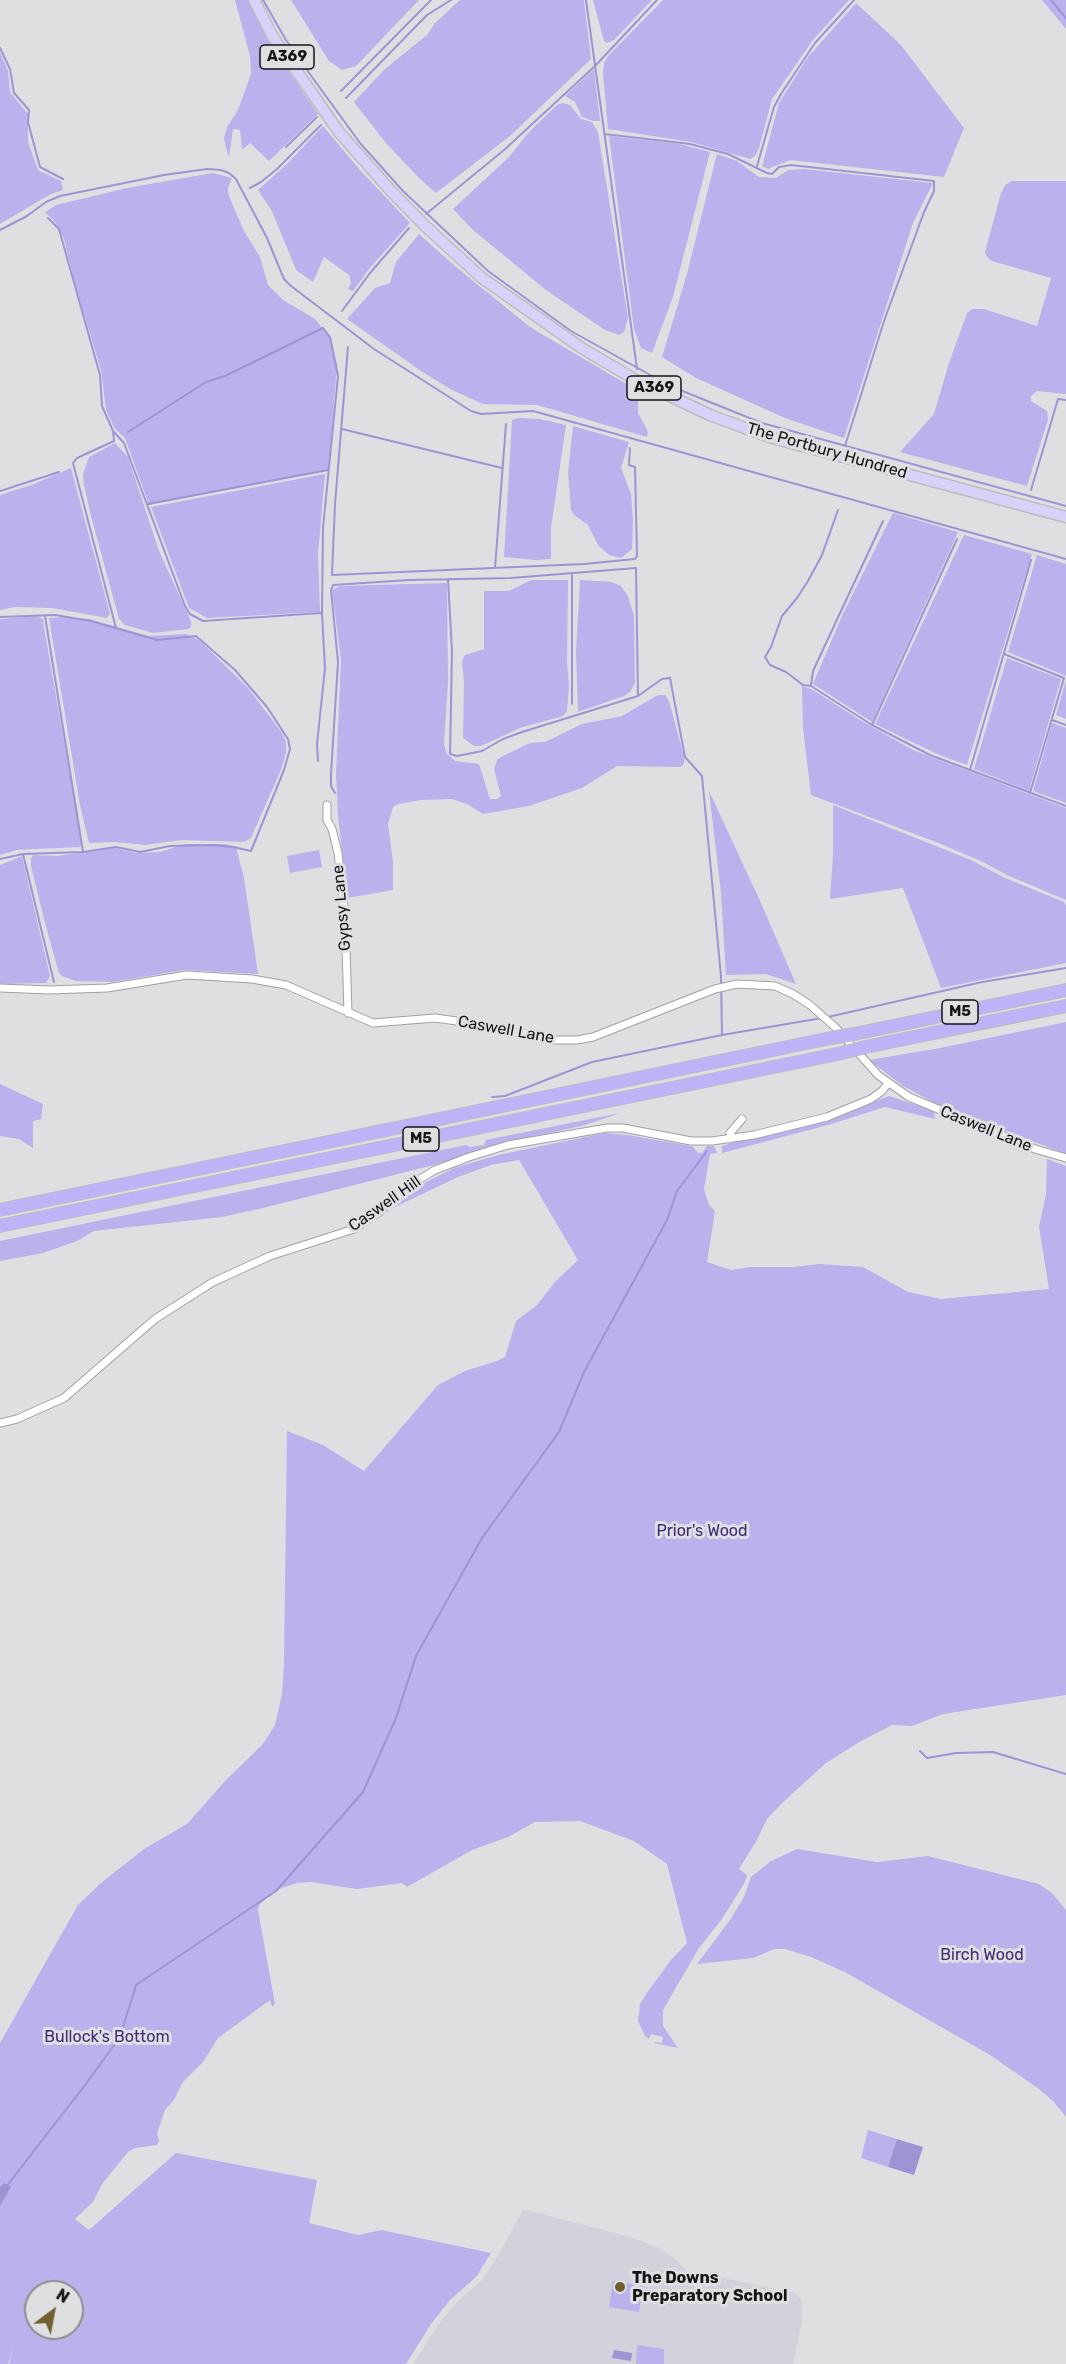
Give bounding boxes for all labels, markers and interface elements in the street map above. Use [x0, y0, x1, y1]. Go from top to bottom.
road number: A369 [260, 45, 314, 69]
road number: A369 [627, 376, 681, 400]
street label: The Portbury Hundred [745, 419, 909, 483]
street label: Gypsy Lane [329, 864, 355, 952]
road number: M5 [942, 1000, 978, 1024]
street label: Caswell Lane [456, 1012, 556, 1048]
street label: Caswell Lane [937, 1102, 1035, 1156]
road number: M5 [403, 1127, 439, 1151]
street label: Caswell Hill [345, 1172, 425, 1236]
park label: Prior's Wood [656, 1521, 748, 1541]
park label: Birch Wood [940, 1945, 1024, 1965]
park label: Bullock's Bottom [44, 2027, 170, 2047]
place label: The Downs Preparatory School [632, 2268, 788, 2306]
north arrow [24, 2280, 84, 2340]
marker: The Downs Preparatory School [613, 2280, 627, 2294]
text: N [53, 2285, 73, 2307]

